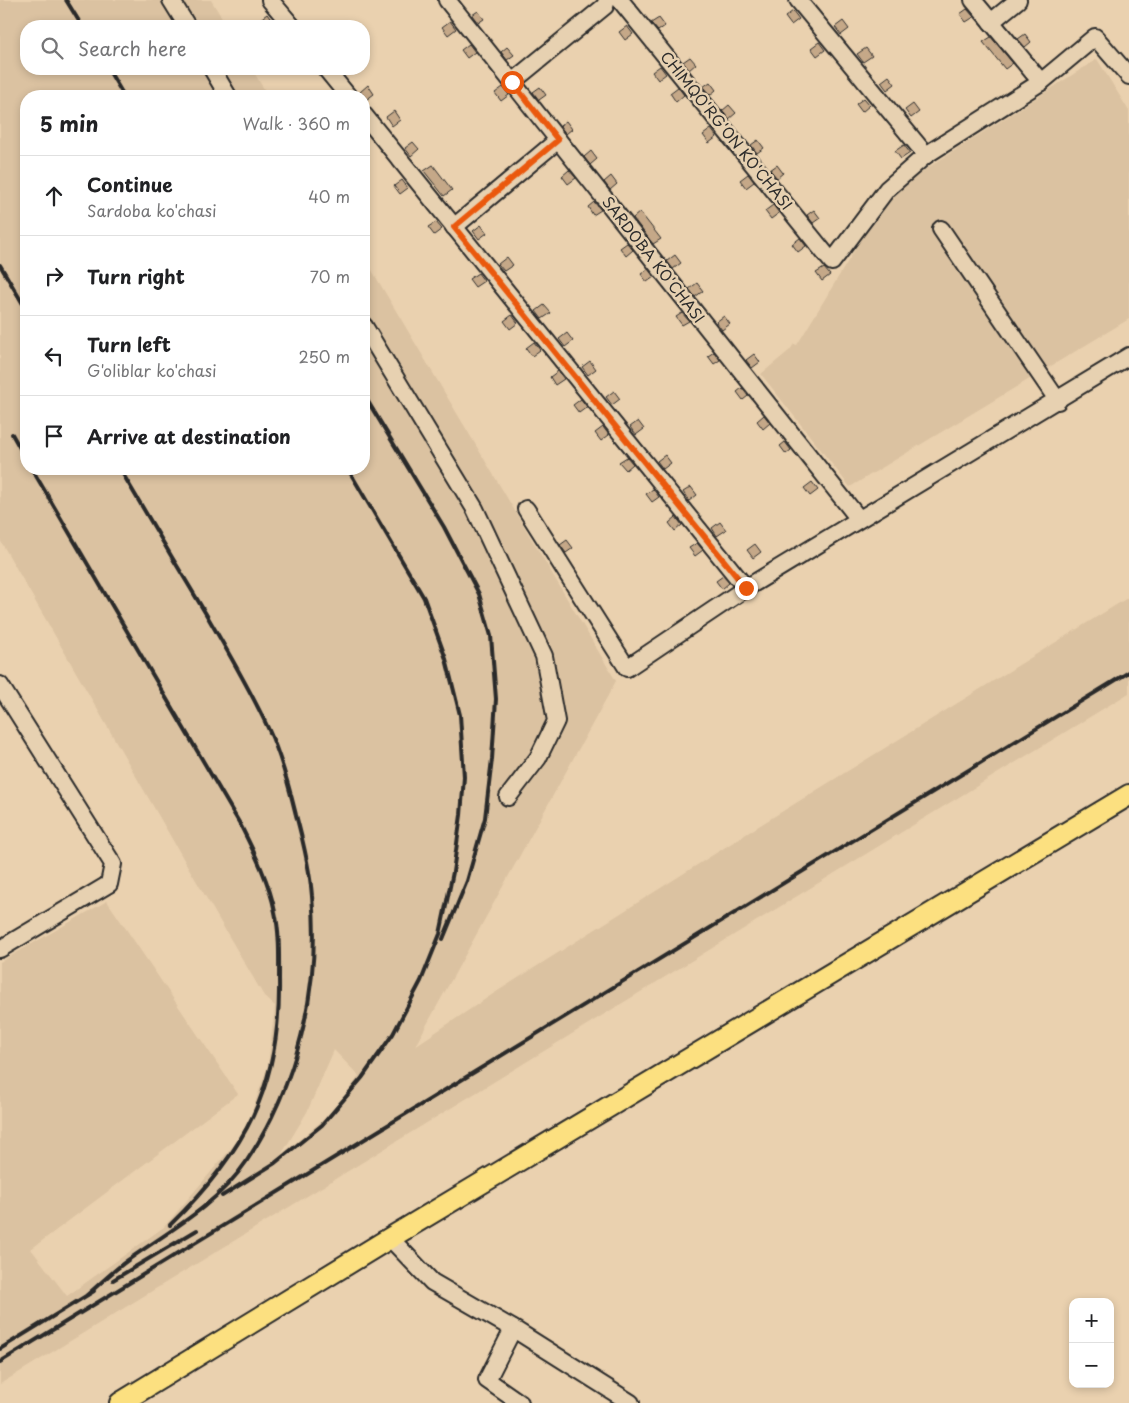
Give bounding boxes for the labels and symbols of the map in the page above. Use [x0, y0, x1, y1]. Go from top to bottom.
street label: CHIMQO'RG'ON KO'CHASI [656, 46, 799, 215]
route start [501, 71, 524, 94]
street label: SARDOBA KO'CHASI [597, 191, 711, 327]
route end [735, 577, 758, 600]

